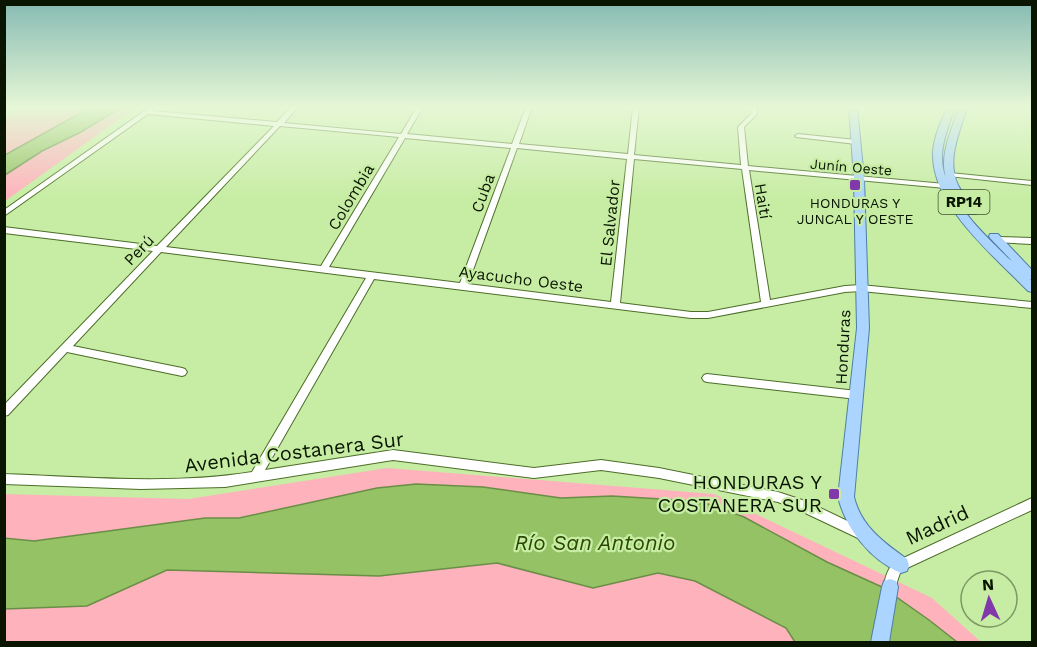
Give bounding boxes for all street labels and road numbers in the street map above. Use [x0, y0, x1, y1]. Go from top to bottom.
street label: Junín Oeste [809, 155, 893, 179]
street label: Colombia [324, 161, 378, 233]
street label: Cuba [467, 171, 499, 215]
street label: El Salvador [596, 178, 624, 267]
street label: Haití [751, 182, 775, 220]
road number: RP14 [938, 190, 990, 214]
street label: Perú [120, 231, 158, 269]
street label: Ayacucho Oeste [458, 262, 584, 296]
street label: Honduras [832, 309, 854, 385]
street label: Avenida Costanera Sur [183, 427, 405, 477]
street label: Madrid [902, 500, 972, 550]

